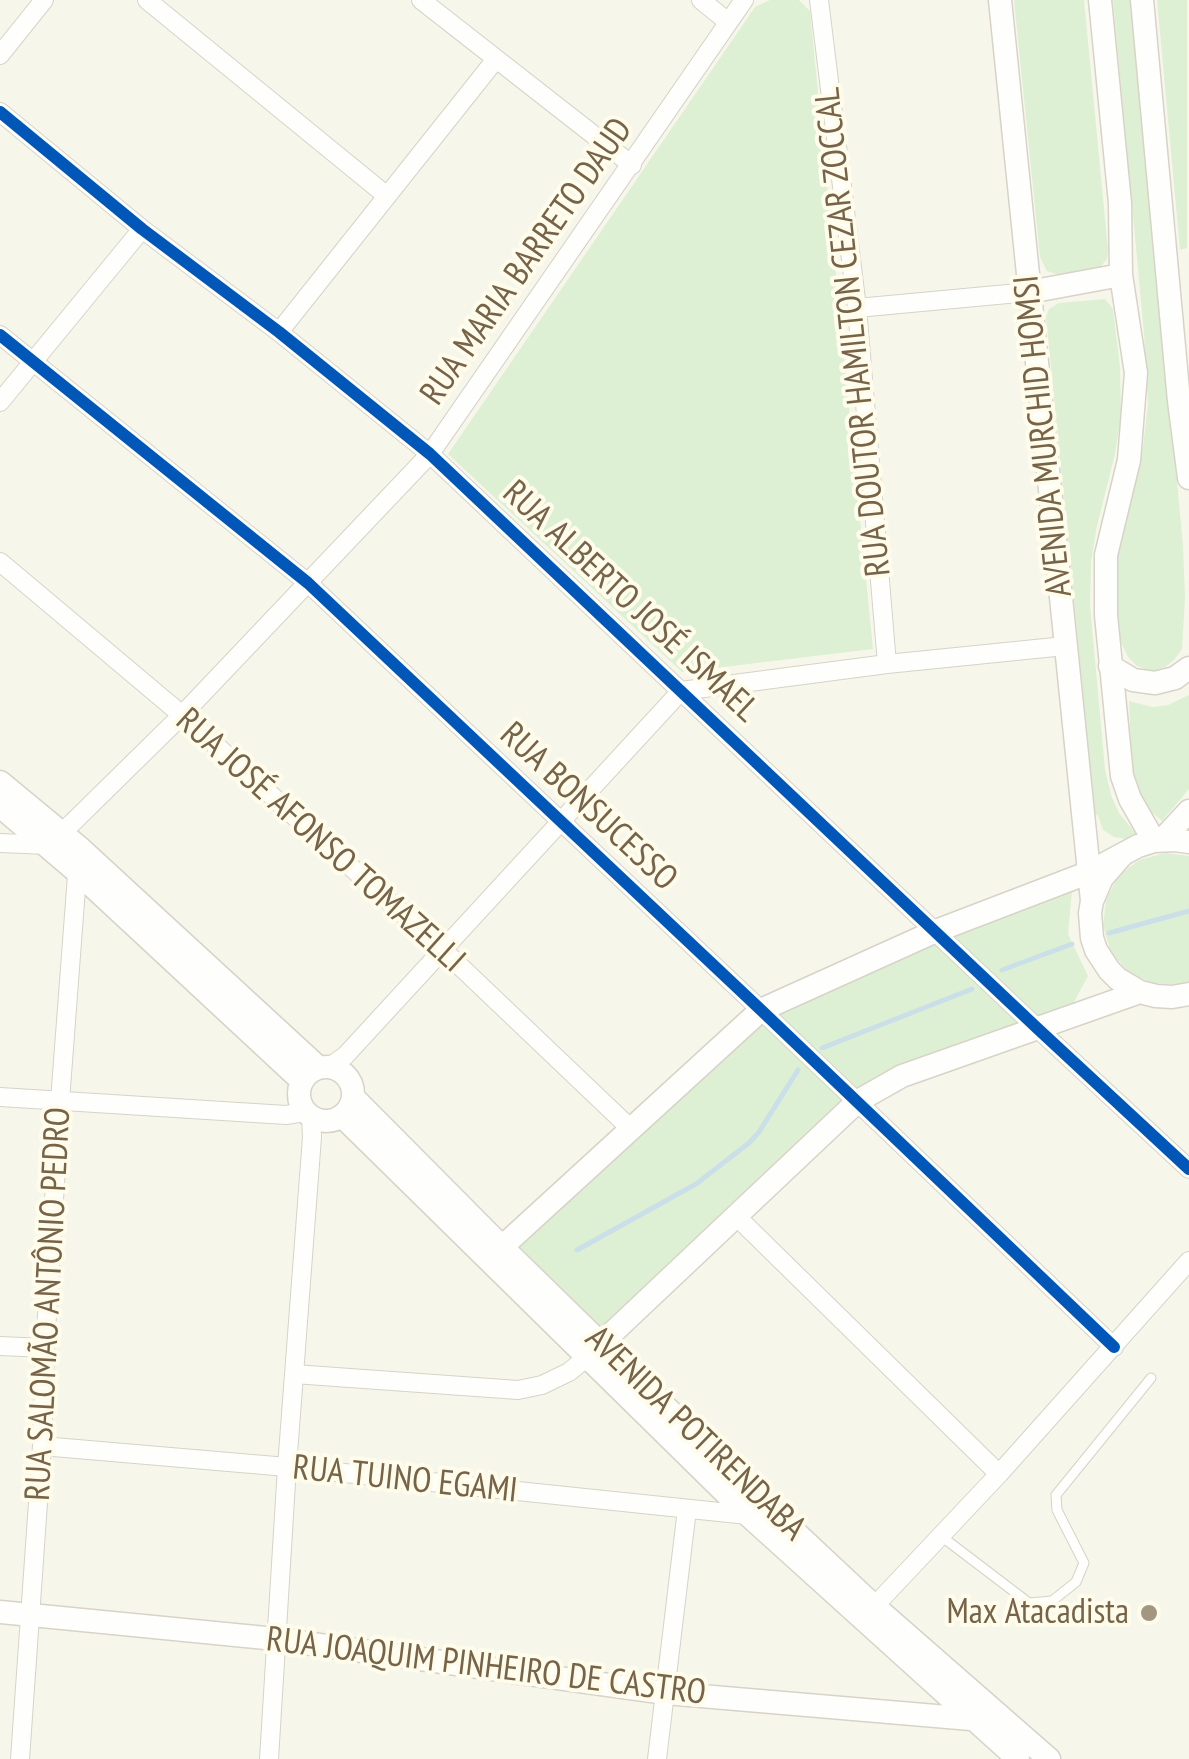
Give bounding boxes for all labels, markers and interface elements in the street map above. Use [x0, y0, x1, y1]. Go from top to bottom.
street label: RUA DOUTOR HAMILTON CEZAR ZOCCAL [807, 86, 901, 578]
street label: RUA MARIA BARRETO DAUD [412, 111, 642, 413]
street label: AVENIDA MURCHID HOMSI [1006, 273, 1082, 599]
street label: RUA ALBERTO JOSÉ ISMAEL [493, 473, 767, 731]
street label: RUA JOSÉ AFONSO TOMAZELLI [167, 700, 473, 982]
street label: RUA BONSUCESSO [491, 714, 685, 900]
street label: RUA SALOMÃO ANTÔNIO PEDRO [18, 1106, 80, 1502]
street label: AVENIDA POTIRENDABA [576, 1318, 814, 1550]
street label: RUA TUINO EGAMI [291, 1447, 519, 1513]
place label: Max Atacadista [947, 1592, 1129, 1634]
marker: Max Atacadista [1138, 1602, 1160, 1624]
street label: RUA JOAQUIM PINHEIRO DE CASTRO [264, 1619, 708, 1715]

